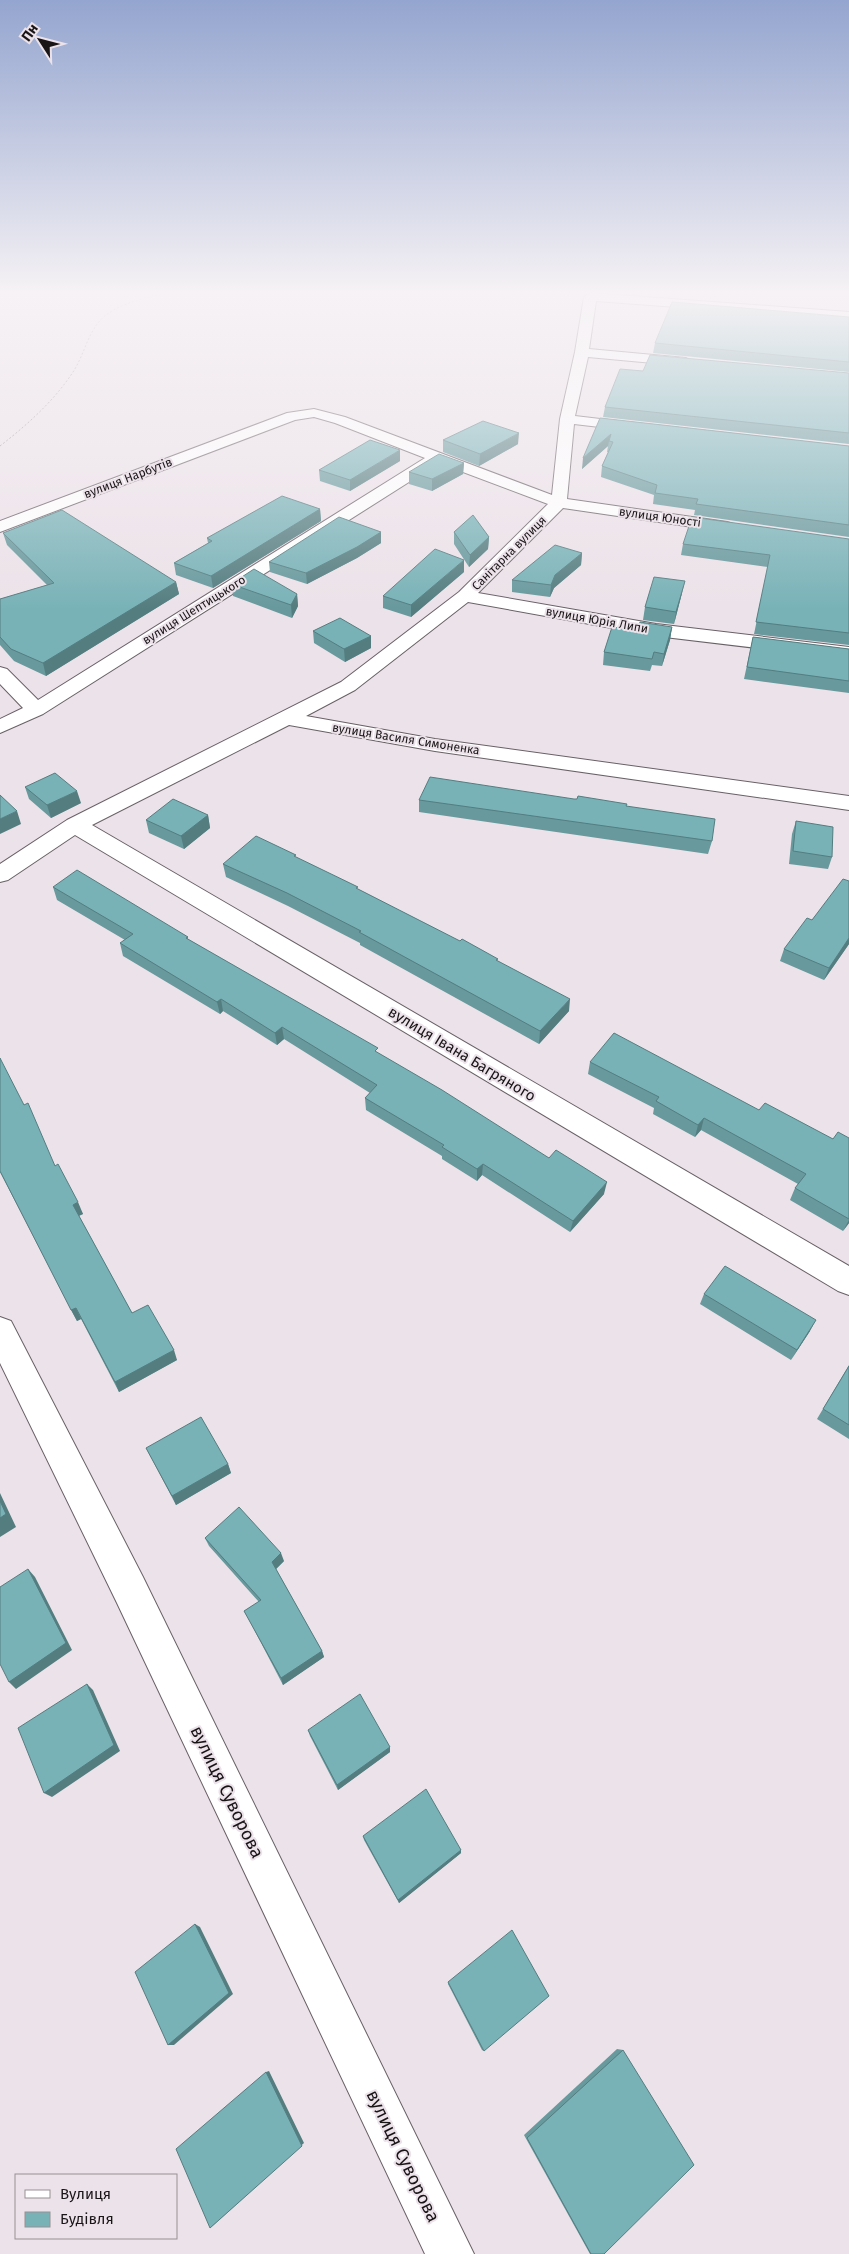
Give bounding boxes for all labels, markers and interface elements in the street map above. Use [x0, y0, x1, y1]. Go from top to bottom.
north arrow [15, 15, 65, 65]
text: Пн [18, 21, 42, 45]
street label: вулиця Нарбутів [82, 455, 174, 501]
street label: вулиця Юності [618, 504, 702, 530]
street label: Санітарна вулиця [469, 513, 549, 593]
street label: вулиця Шептицького [140, 573, 248, 647]
street label: вулиця Юрія Липи [545, 604, 649, 636]
street label: вулиця Василя Симоненка [331, 720, 481, 758]
street label: вулиця Івана Багряного [385, 1003, 539, 1105]
street label: вулиця Суворова [185, 1722, 269, 1862]
street label: вулиця Суворова [361, 2086, 445, 2226]
legend [15, 2174, 178, 2239]
text: Вулиця [60, 2185, 111, 2203]
text: Будівля [60, 2210, 114, 2228]

